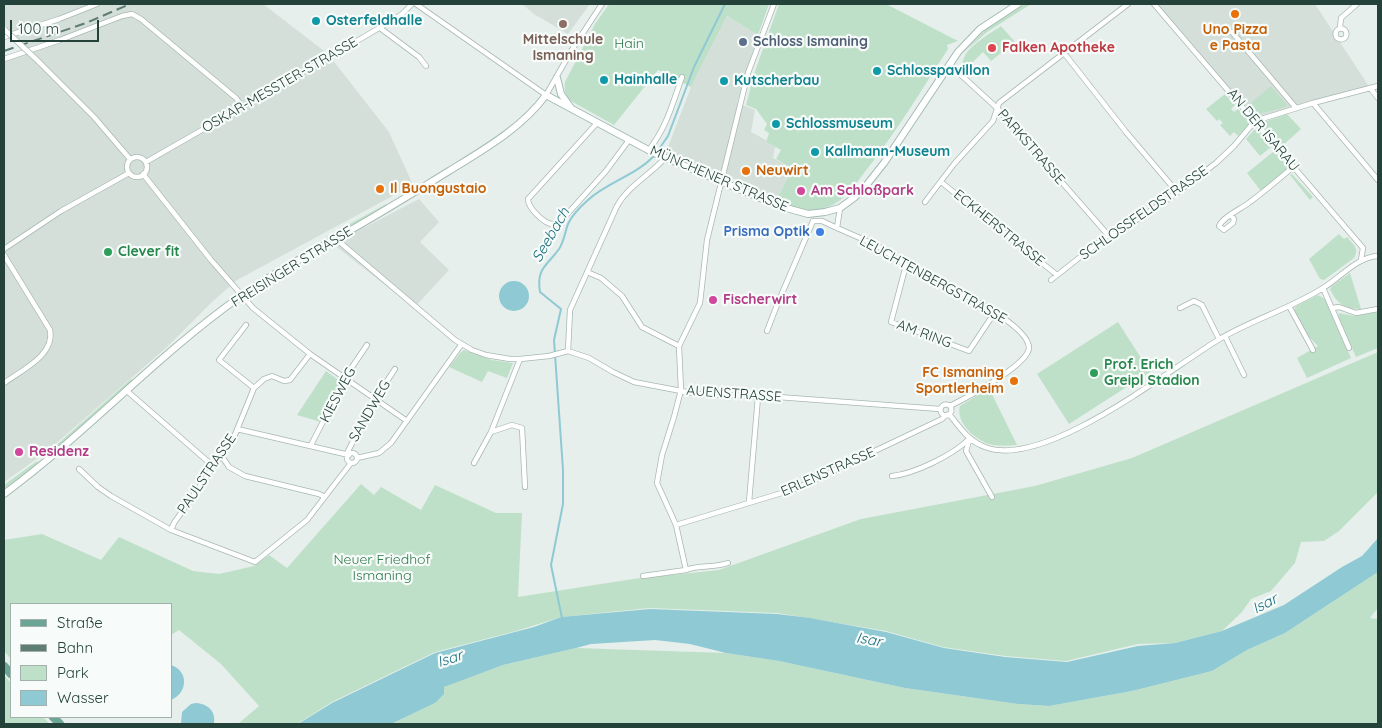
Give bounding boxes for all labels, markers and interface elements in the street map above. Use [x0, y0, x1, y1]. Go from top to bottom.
marker: Uno Pizza e Pasta [1229, 8, 1241, 20]
scale bar [12, 10, 101, 42]
place label: Osterfeldhalle [326, 13, 422, 29]
marker: Osterfeldhalle [310, 15, 322, 27]
marker: Mittelschule Ismaning [557, 18, 569, 30]
text: 100 m [18, 19, 59, 38]
place label: Uno Pizza e Pasta [1203, 22, 1267, 54]
place label: Mittelschule Ismaning [523, 32, 603, 64]
street label: OSKAR-MESSTER-STRASSE [199, 33, 361, 137]
place label: Schloss Ismaning [753, 34, 868, 50]
park label: Hain [614, 36, 644, 52]
marker: Schloss Ismaning [737, 36, 749, 48]
place label: Falken Apotheke [1002, 40, 1115, 56]
marker: Falken Apotheke [986, 42, 998, 54]
place label: Schlosspavillon [887, 63, 990, 79]
marker: Schlosspavillon [871, 65, 883, 77]
place label: Hainhalle [614, 72, 677, 88]
place label: Kutscherbau [734, 73, 819, 89]
marker: Hainhalle [598, 74, 610, 86]
marker: Kutscherbau [718, 75, 730, 87]
street label: AN DER ISARAU [1223, 85, 1303, 175]
street label: PARKSTRASSE [994, 106, 1068, 188]
place label: Schlossmuseum [786, 116, 893, 132]
marker: Schlossmuseum [770, 118, 782, 130]
street label: MÜNCHENER STRASSE [647, 142, 791, 216]
place label: Kallmann-Museum [825, 144, 950, 160]
marker: Kallmann-Museum [809, 146, 821, 158]
street label: SCHLOSSFELDSTRASSE [1077, 162, 1211, 264]
place label: Neuwirt [756, 163, 809, 179]
marker: Neuwirt [740, 165, 752, 177]
place label: Il Buongustaio [390, 181, 486, 197]
marker: Il Buongustaio [374, 183, 386, 195]
place label: Am Schloßpark [811, 183, 914, 199]
marker: Am Schloßpark [795, 185, 807, 197]
street label: ECKHERSTRASSE [950, 186, 1048, 270]
water label: Seebach [528, 205, 574, 265]
street label: FREISINGER STRASSE [228, 223, 356, 311]
place label: Prisma Optik [723, 224, 810, 240]
marker: Prisma Optik [814, 226, 826, 238]
street label: LEUCHTENBERGSTRASSE [856, 232, 1010, 328]
place label: Clever fit [118, 244, 180, 260]
marker: Clever fit [102, 246, 114, 258]
place label: Fischerwirt [723, 292, 797, 308]
marker: Fischerwirt [707, 294, 719, 306]
street label: AM RING [894, 316, 954, 352]
place label: Prof. Erich Greipl Stadion [1104, 357, 1200, 390]
street label: KIESWEG [317, 365, 359, 425]
place label: FC Ismaning Sportlerheim [916, 365, 1004, 398]
marker: Prof. Erich Greipl Stadion [1088, 367, 1100, 379]
marker: FC Ismaning Sportlerheim [1008, 375, 1020, 387]
street label: SANDWEG [346, 377, 394, 445]
street label: AUENSTRASSE [686, 382, 782, 406]
street label: PAULSTRASSE [174, 431, 240, 517]
place label: Residenz [29, 444, 89, 460]
street label: ERLENSTRASSE [778, 444, 878, 500]
marker: Residenz [13, 446, 25, 458]
park label: Neuer Friedhof Ismaning [333, 552, 431, 584]
water label: Isar [1249, 590, 1281, 618]
legend [10, 603, 172, 718]
text: Straße [57, 613, 103, 632]
water label: Isar [855, 629, 883, 651]
text: Bahn [57, 638, 93, 657]
water label: Isar [435, 646, 465, 672]
text: Park [57, 663, 89, 682]
text: Wasser [57, 688, 109, 707]

